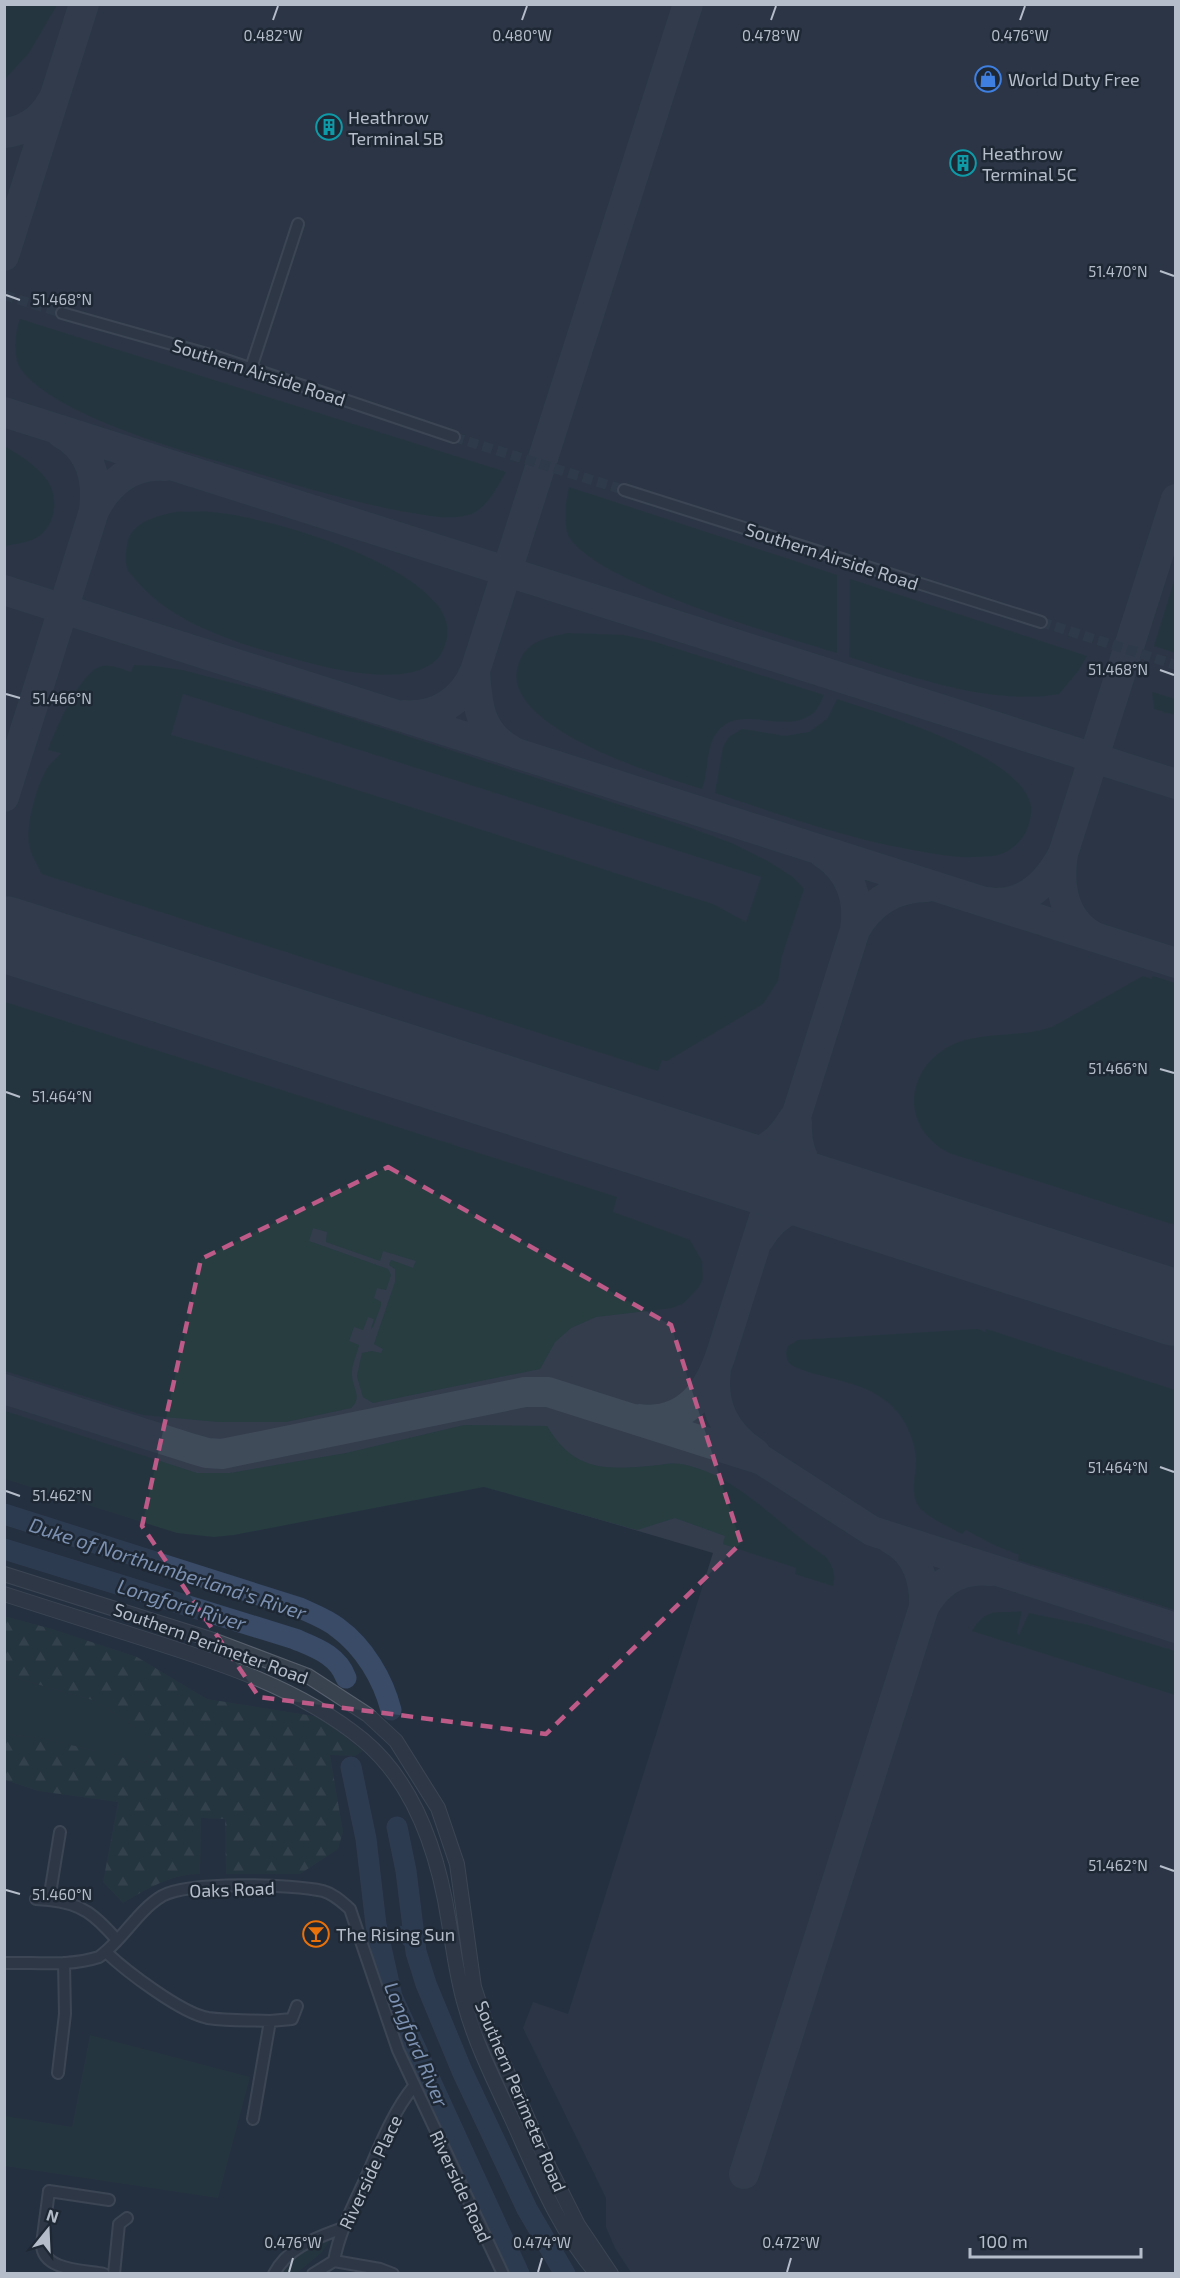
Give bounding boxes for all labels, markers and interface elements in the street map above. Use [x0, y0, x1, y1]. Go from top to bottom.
text: 0.482°W [244, 26, 302, 44]
text: 0.480°W [492, 26, 552, 44]
text: 0.478°W [742, 26, 800, 44]
text: 0.476°W [991, 26, 1049, 44]
shop icon: World Duty Free [973, 64, 1003, 94]
place label: World Duty Free [1008, 68, 1140, 90]
place label: Heathrow Terminal 5B [348, 106, 444, 149]
building icon: Heathrow Terminal 5B [314, 112, 344, 142]
place label: Heathrow Terminal 5C [982, 142, 1077, 185]
building icon: Heathrow Terminal 5C [948, 148, 978, 178]
text: 51.470°N [1088, 262, 1148, 280]
text: 51.468°N [32, 290, 92, 308]
street label: Southern Airside Road [170, 334, 348, 410]
street label: Southern Airside Road [743, 518, 921, 594]
text: 51.468°N [1088, 660, 1148, 678]
text: 51.466°N [32, 689, 92, 707]
text: 51.466°N [1088, 1059, 1148, 1077]
text: 51.464°N [32, 1087, 92, 1105]
text: 51.464°N [1088, 1458, 1148, 1476]
text: 51.462°N [32, 1486, 92, 1504]
water label: Duke of Northumberland's River [26, 1512, 311, 1625]
water label: Longford River [115, 1573, 250, 1635]
street label: Southern Perimeter Road [111, 1598, 311, 1688]
text: 51.462°N [1088, 1856, 1148, 1874]
street label: Oaks Road [189, 1877, 275, 1901]
text: 51.460°N [32, 1885, 92, 1903]
bar icon: The Rising Sun [301, 1919, 331, 1949]
place label: The Rising Sun [336, 1923, 455, 1945]
water label: Longford River [380, 1978, 455, 2111]
street label: Southern Perimeter Road [471, 1997, 571, 2195]
street label: Riverside Place [334, 2111, 406, 2233]
street label: Riverside Road [425, 2127, 497, 2245]
north arrow [18, 2200, 78, 2260]
text: N [44, 2204, 61, 2226]
scale bar [970, 2221, 1141, 2259]
text: 100 m [979, 2230, 1028, 2252]
text: 0.476°W [264, 2233, 322, 2251]
text: 0.474°W [513, 2233, 571, 2251]
text: 0.472°W [762, 2233, 820, 2251]

